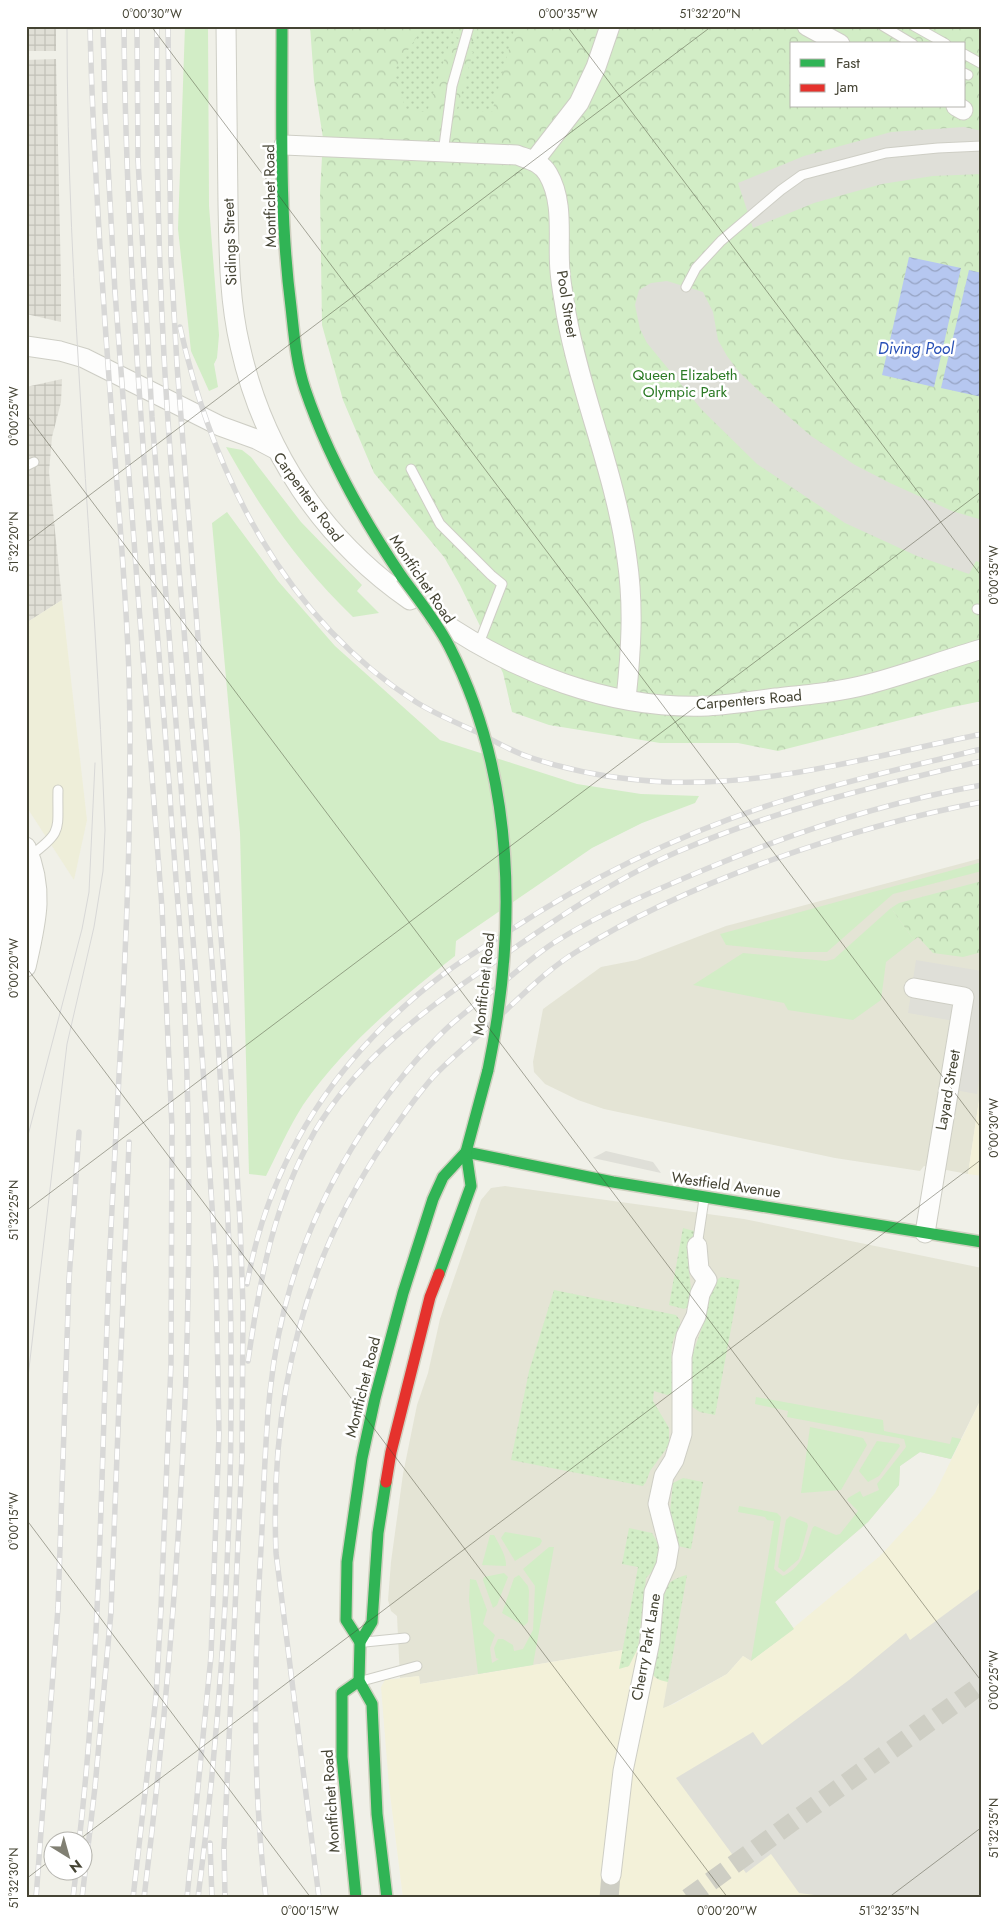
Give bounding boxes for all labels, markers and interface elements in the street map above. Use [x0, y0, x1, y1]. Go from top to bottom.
text: 0°00'30"W [122, 5, 182, 23]
text: 0°00'35"W [538, 5, 598, 23]
text: 51°32'20"N [679, 5, 741, 23]
legend [790, 42, 966, 108]
text: Fast [836, 52, 860, 74]
text: Jam [834, 76, 859, 98]
street label: Montfichet Road [258, 144, 282, 248]
street label: Sidings Street [217, 198, 243, 286]
street label: Pool Street [551, 269, 583, 340]
water label: Diving Pool [878, 337, 955, 360]
park label: Queen Elizabeth Olympic Park [632, 364, 738, 403]
text: 0°00'25"W [5, 386, 23, 446]
street label: Carpenters Road [268, 448, 348, 546]
text: 51°32'20"N [5, 511, 23, 573]
street label: Montfichet Road [384, 530, 460, 628]
text: 0°00'35"W [985, 545, 1003, 605]
street label: Carpenters Road [695, 684, 803, 716]
street label: Montfichet Road [468, 932, 500, 1036]
text: 0°00'20"W [5, 938, 23, 998]
street label: Layard Street [930, 1047, 966, 1132]
text: 0°00'30"W [985, 1098, 1003, 1158]
street label: Westfield Avenue [670, 1166, 782, 1204]
text: 51°32'25"N [5, 1180, 23, 1240]
street label: Montfichet Road [340, 1334, 386, 1440]
text: 0°00'15"W [5, 1492, 23, 1550]
street label: Cherry Park Lane [626, 1591, 666, 1702]
text: 0°00'25"W [985, 1650, 1003, 1710]
street label: Montfichet Road [316, 1749, 346, 1853]
text: 51°32'35"N [985, 1798, 1003, 1858]
north arrow [42, 1832, 92, 1882]
text: 51°32'30"N [5, 1848, 23, 1908]
text: N [65, 1855, 86, 1878]
text: 0°00'15"W [281, 1902, 339, 1920]
text: 0°00'20"W [697, 1902, 757, 1920]
text: 51°32'35"N [859, 1902, 919, 1920]

